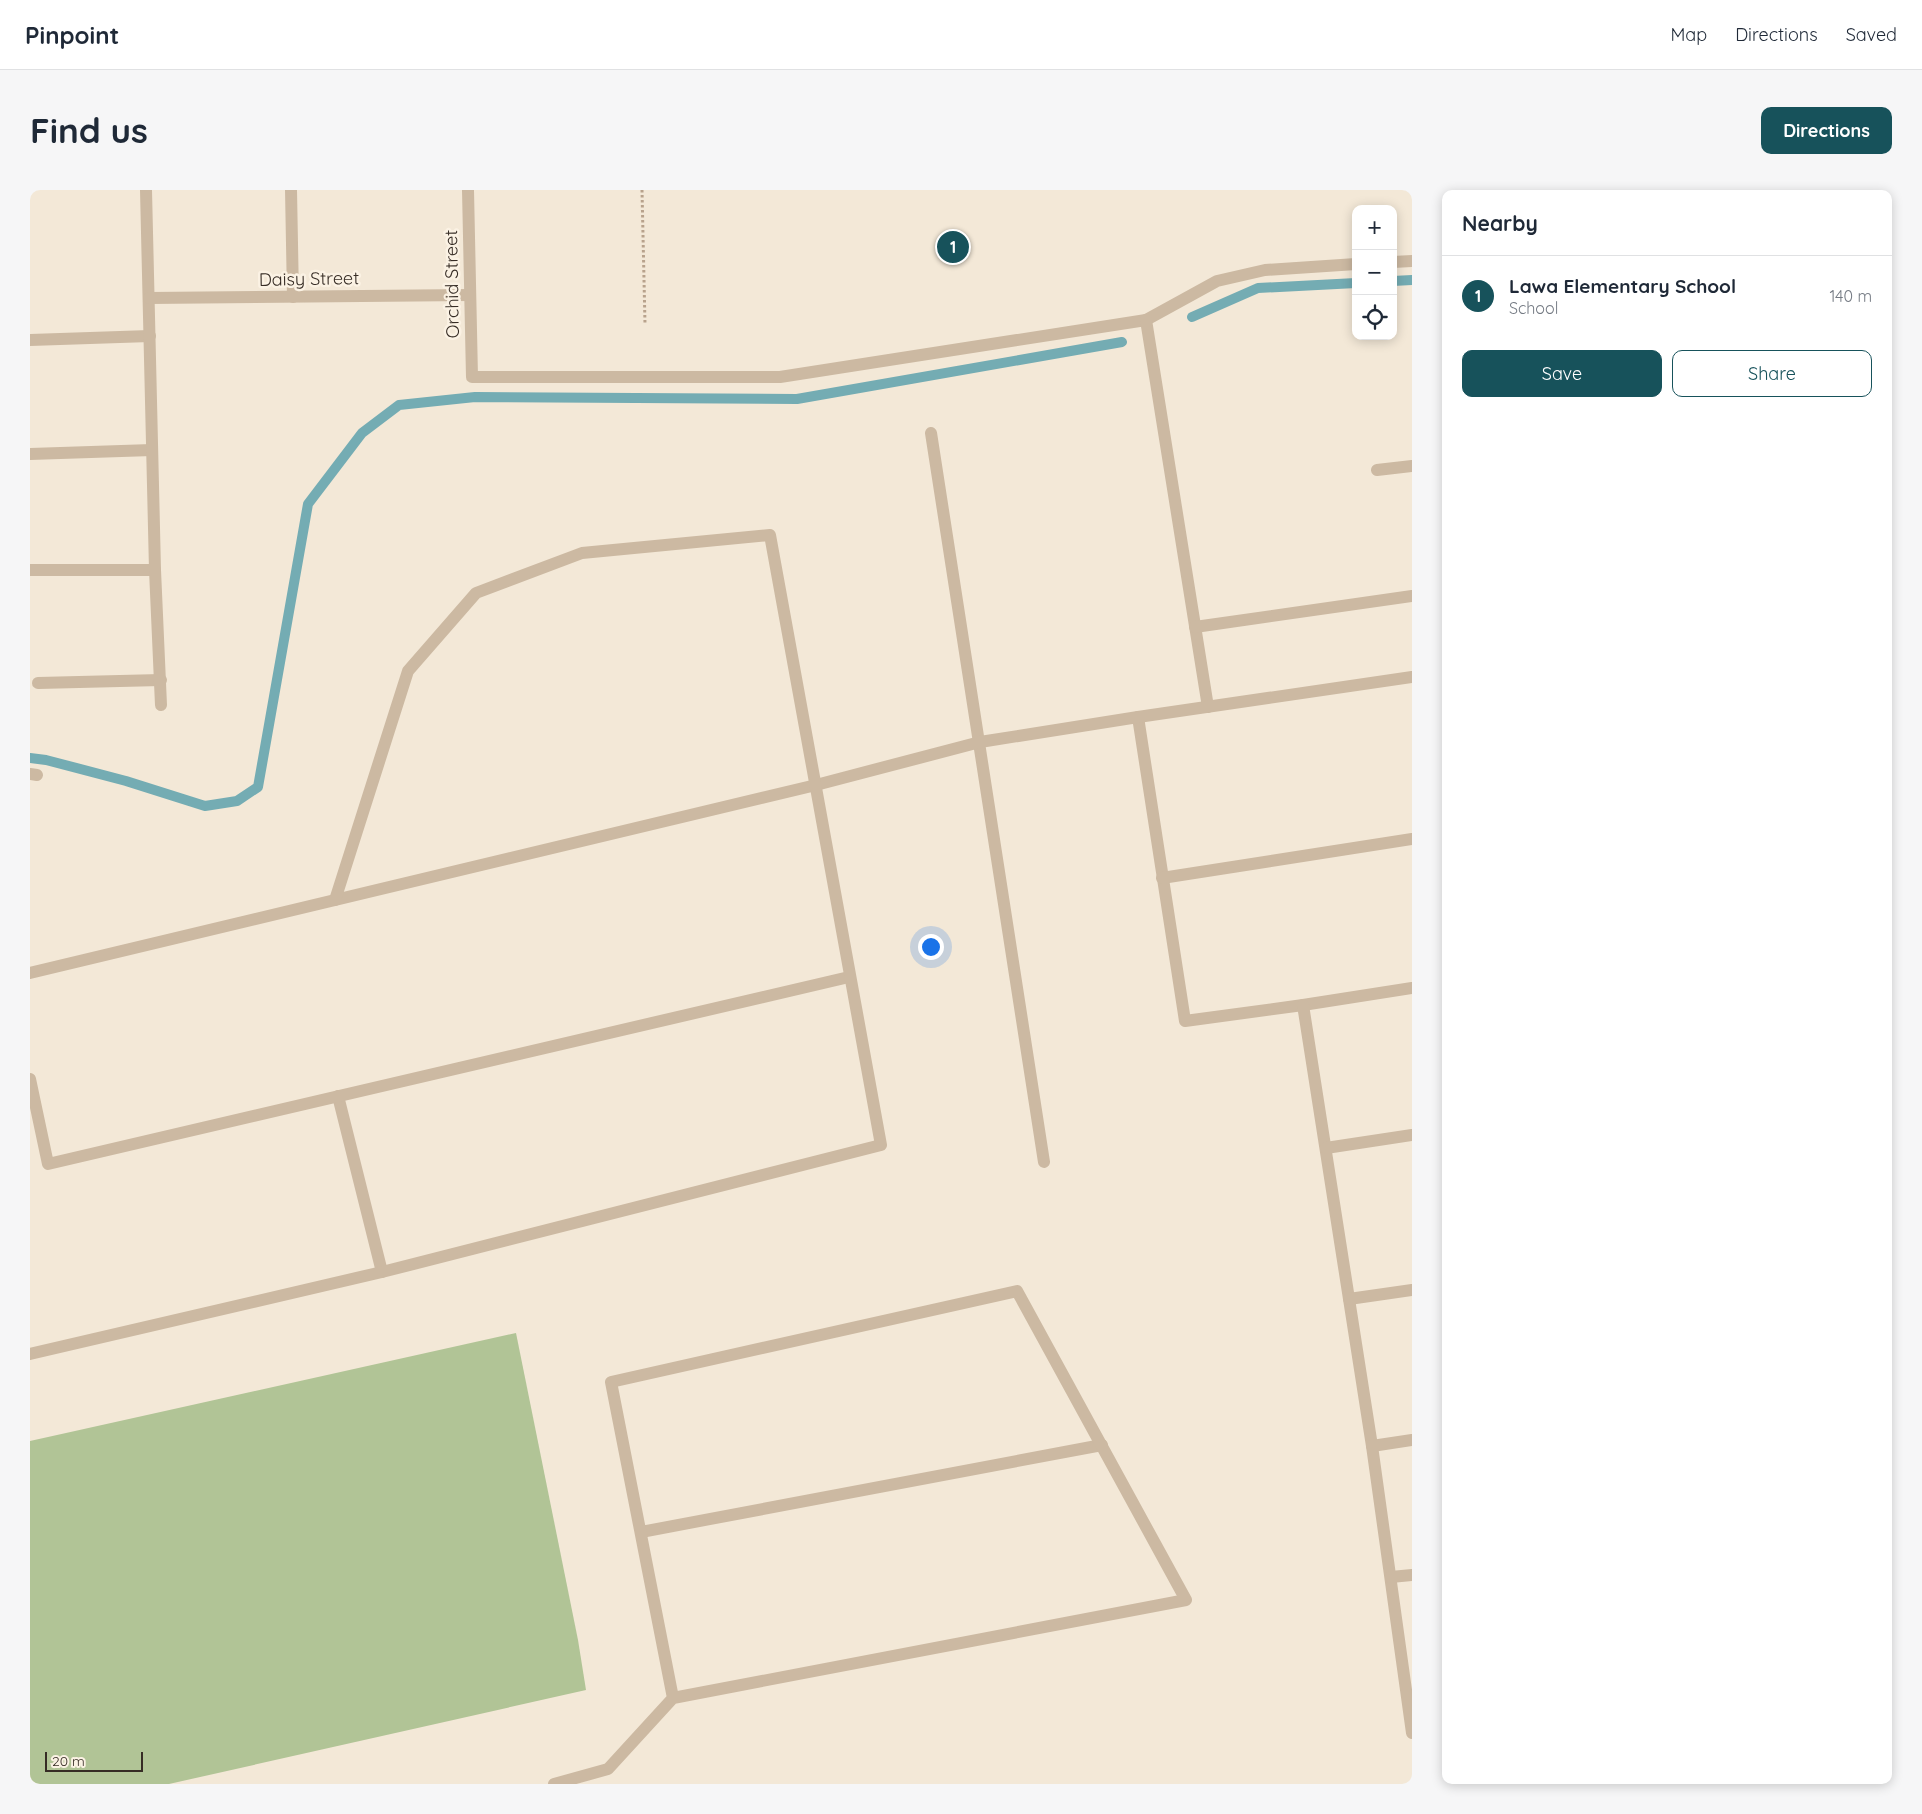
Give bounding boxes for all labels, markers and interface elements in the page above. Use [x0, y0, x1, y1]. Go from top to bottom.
text: Pinpoint [25, 20, 119, 50]
text: Map [1670, 23, 1707, 46]
text: Directions [1735, 23, 1818, 46]
text: Saved [1846, 23, 1897, 46]
button: Directions [1761, 107, 1892, 154]
text: Find us [30, 108, 148, 152]
map controls [1352, 205, 1397, 340]
button: + [1352, 205, 1397, 250]
text: Nearby [1462, 210, 1538, 236]
pin: 1 [937, 228, 969, 266]
street label: Orchid Street [439, 229, 464, 339]
button: − [1352, 250, 1397, 295]
street label: Daisy Street [259, 266, 359, 291]
text: Lawa Elementary School [1509, 274, 1736, 298]
text: 1 [1475, 286, 1481, 306]
text: 140 m [1829, 286, 1872, 306]
button: locate [1352, 295, 1397, 340]
text: School [1509, 298, 1558, 318]
button: Save [1462, 350, 1662, 397]
button: Share [1672, 350, 1872, 397]
your location [918, 934, 944, 960]
scale bar [45, 1749, 142, 1772]
text: 20 m [52, 1752, 85, 1770]

